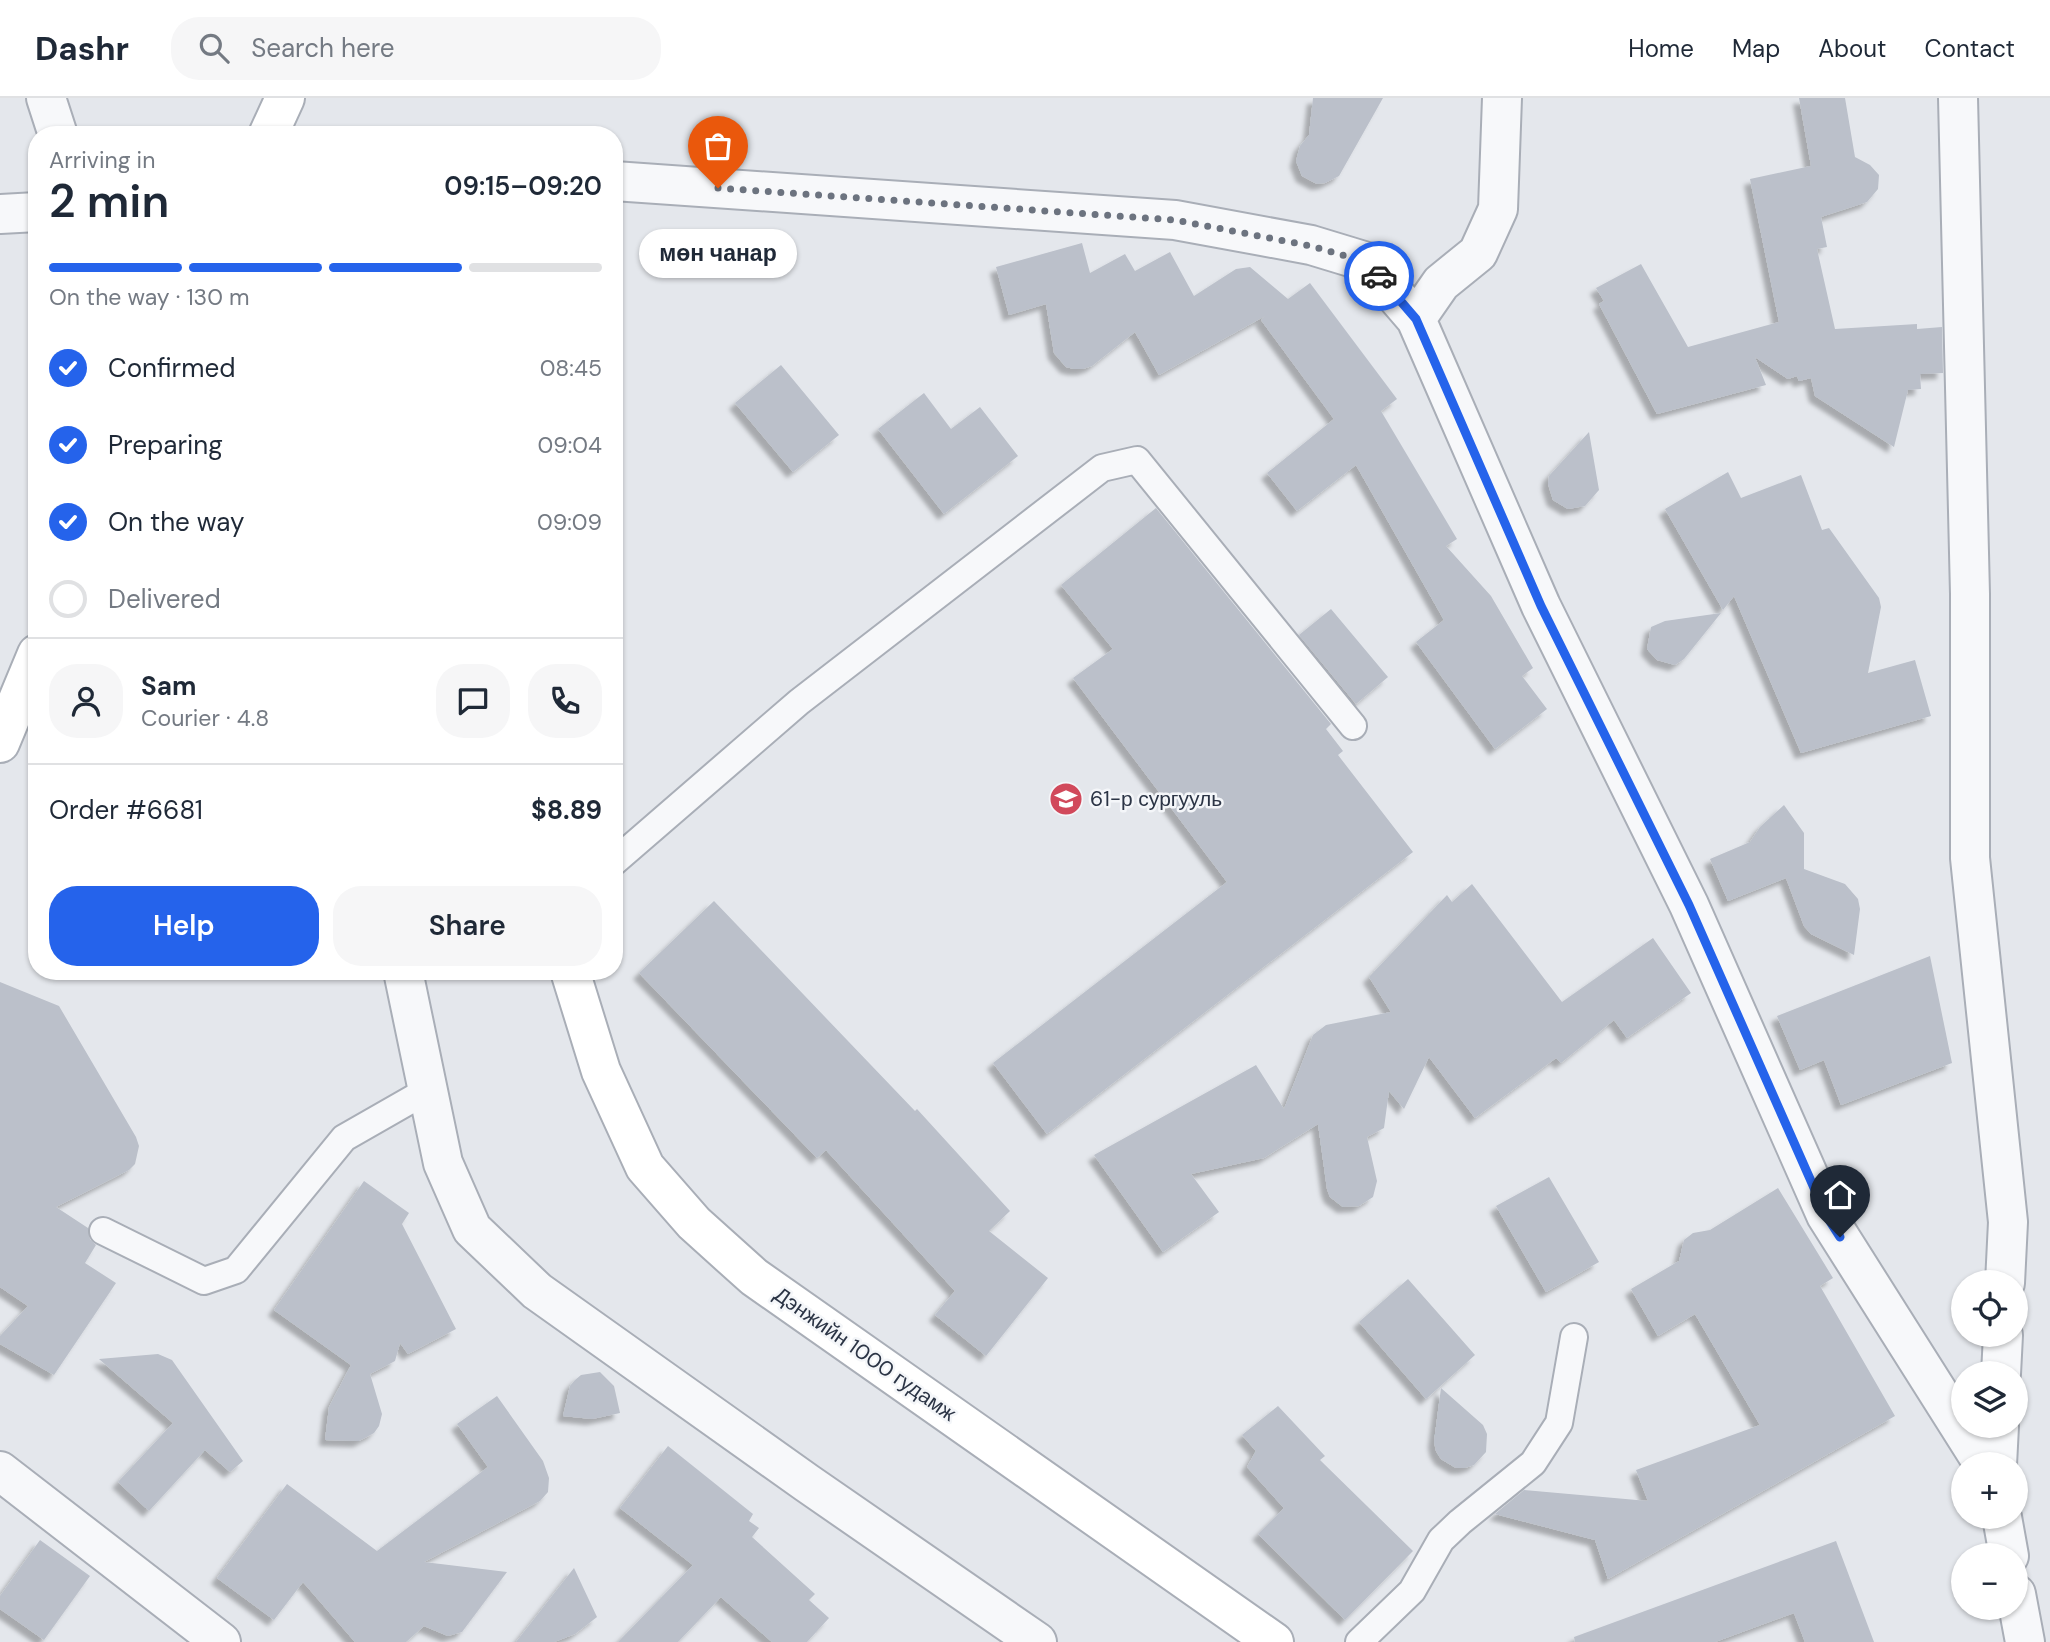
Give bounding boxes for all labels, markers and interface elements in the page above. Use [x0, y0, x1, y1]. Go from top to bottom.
search box [171, 17, 661, 80]
text: Dashr [35, 27, 129, 70]
icon: search [195, 29, 233, 67]
text: Search here [251, 31, 395, 65]
text: Home [1628, 33, 1694, 64]
text: Map [1732, 33, 1780, 64]
text: About [1818, 33, 1887, 64]
text: Contact [1925, 33, 2015, 64]
pin [688, 116, 748, 188]
icon: bag [699, 127, 737, 165]
text: Arriving in [49, 145, 155, 175]
text: 09:15–09:20 [444, 169, 602, 203]
text: 2 min [49, 171, 169, 231]
callout: мөн чанар [639, 230, 797, 279]
text: мөн чанар [659, 238, 777, 268]
courier [1344, 241, 1414, 311]
icon: car [1360, 257, 1398, 295]
text: On the way · 130 m [49, 282, 250, 312]
icon: check [49, 349, 87, 387]
text: Confirmed [108, 351, 235, 385]
text: 08:45 [540, 353, 602, 383]
icon: check [49, 426, 87, 464]
text: Preparing [108, 428, 223, 462]
text: 09:04 [537, 430, 602, 460]
icon: check [49, 503, 87, 541]
text: On the way [108, 505, 244, 539]
text: 09:09 [537, 507, 602, 537]
text: Delivered [108, 582, 221, 616]
button: person [49, 664, 123, 738]
button: chat [436, 664, 510, 738]
button: phone [528, 664, 602, 738]
text: Sam [141, 669, 196, 703]
text: Courier · 4.8 [141, 703, 269, 733]
school or university icon: 61-р сургууль [1047, 780, 1085, 818]
place label: 61-р сургууль [1090, 785, 1222, 813]
text: Order #6681 [49, 793, 203, 827]
text: $8.89 [531, 793, 602, 827]
button: Help [49, 886, 319, 966]
button: Share [333, 886, 602, 966]
pin [1810, 1165, 1870, 1237]
icon: home [1821, 1176, 1859, 1214]
map controls [1951, 1270, 2028, 1620]
button: locate [1951, 1270, 2028, 1347]
street label: Дэнжийн 1000 гудамж [768, 1280, 962, 1428]
button: layers [1951, 1361, 2028, 1438]
button: + [1951, 1452, 2028, 1529]
button: − [1951, 1543, 2028, 1620]

